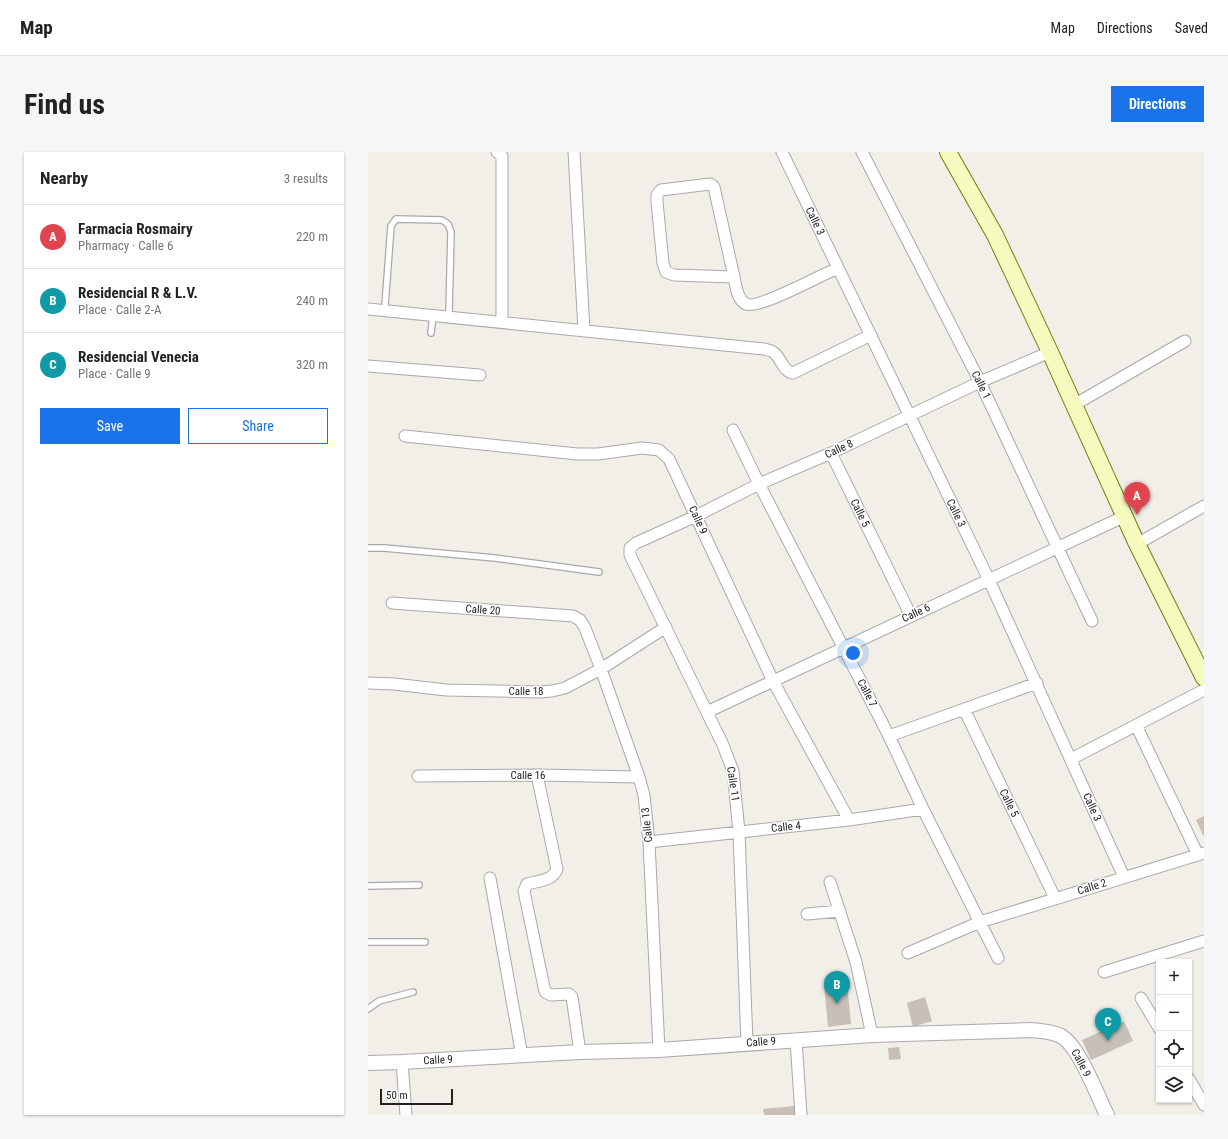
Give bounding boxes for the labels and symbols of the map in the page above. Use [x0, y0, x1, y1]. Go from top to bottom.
street label: Calle 3 [803, 205, 827, 237]
street label: Calle 1 [969, 369, 993, 401]
street label: Calle 8 [823, 437, 855, 461]
pin: A [1124, 482, 1150, 515]
street label: Calle 5 [848, 497, 872, 529]
street label: Calle 3 [944, 497, 968, 529]
street label: Calle 9 [686, 504, 710, 536]
street label: Calle 6 [900, 601, 932, 625]
street label: Calle 20 [465, 602, 501, 618]
your location [843, 643, 863, 663]
street label: Calle 7 [854, 677, 880, 709]
street label: Calle 18 [508, 685, 544, 698]
street label: Calle 11 [724, 766, 742, 802]
street label: Calle 16 [510, 769, 546, 782]
street label: Calle 5 [997, 787, 1021, 819]
street label: Calle 3 [1080, 791, 1104, 823]
street label: Calle 13 [639, 807, 655, 843]
street label: Calle 4 [771, 819, 802, 835]
street label: Calle 2 [1076, 876, 1108, 898]
pin: B [824, 971, 850, 1004]
pin: C [1095, 1008, 1121, 1041]
street label: Calle 9 [746, 1034, 776, 1050]
street label: Calle 9 [1068, 1047, 1094, 1079]
street label: Calle 9 [423, 1053, 453, 1067]
scale bar [380, 1087, 453, 1106]

